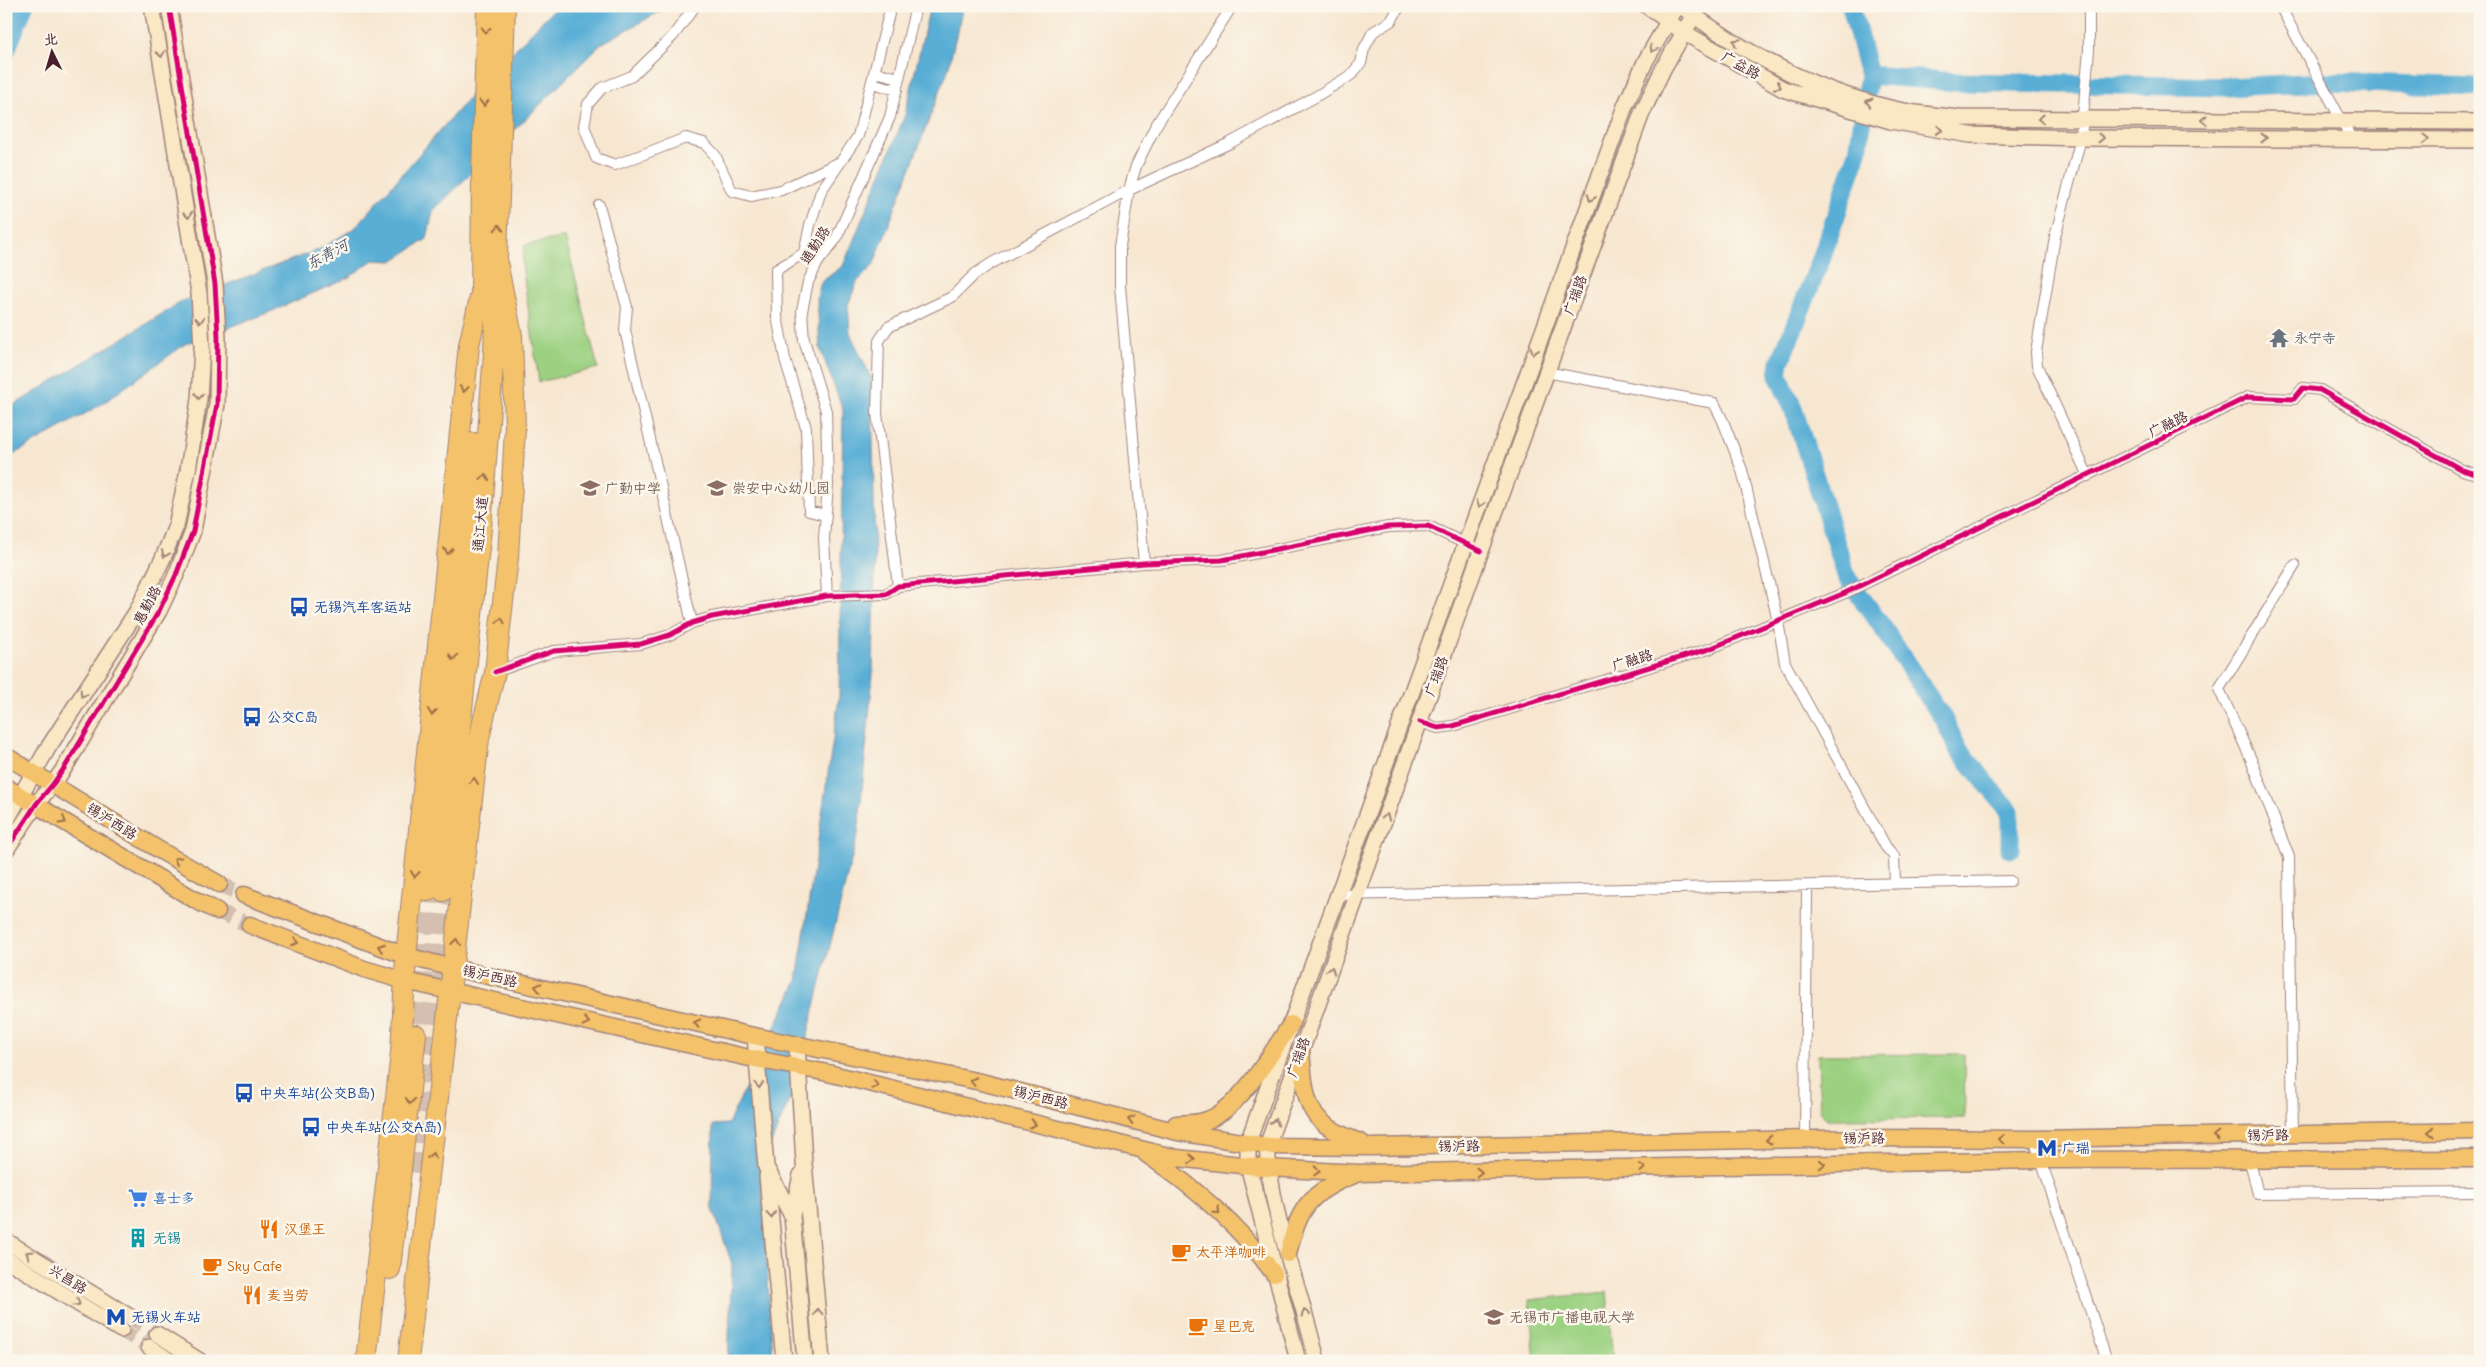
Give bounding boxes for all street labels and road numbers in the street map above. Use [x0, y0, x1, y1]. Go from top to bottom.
street label: 广益路 [1718, 47, 1764, 83]
street label: 通勤路 [796, 222, 834, 268]
street label: 广瑞路 [1559, 272, 1591, 318]
street label: 广融路 [2145, 407, 2191, 441]
street label: 通江大道 [469, 495, 491, 553]
street label: 惠勤路 [129, 582, 165, 628]
street label: 广融路 [1609, 645, 1655, 675]
street label: 广瑞路 [1420, 653, 1452, 699]
street label: 锡沪西路 [83, 799, 141, 843]
street label: 锡沪西路 [461, 961, 519, 991]
street label: 广瑞路 [1282, 1034, 1314, 1080]
street label: 锡沪西路 [1012, 1081, 1070, 1113]
street label: 锡沪路 [2247, 1126, 2289, 1144]
street label: 锡沪路 [1843, 1129, 1885, 1147]
street label: 锡沪路 [1438, 1137, 1480, 1155]
street label: 兴昌路 [45, 1260, 91, 1298]

